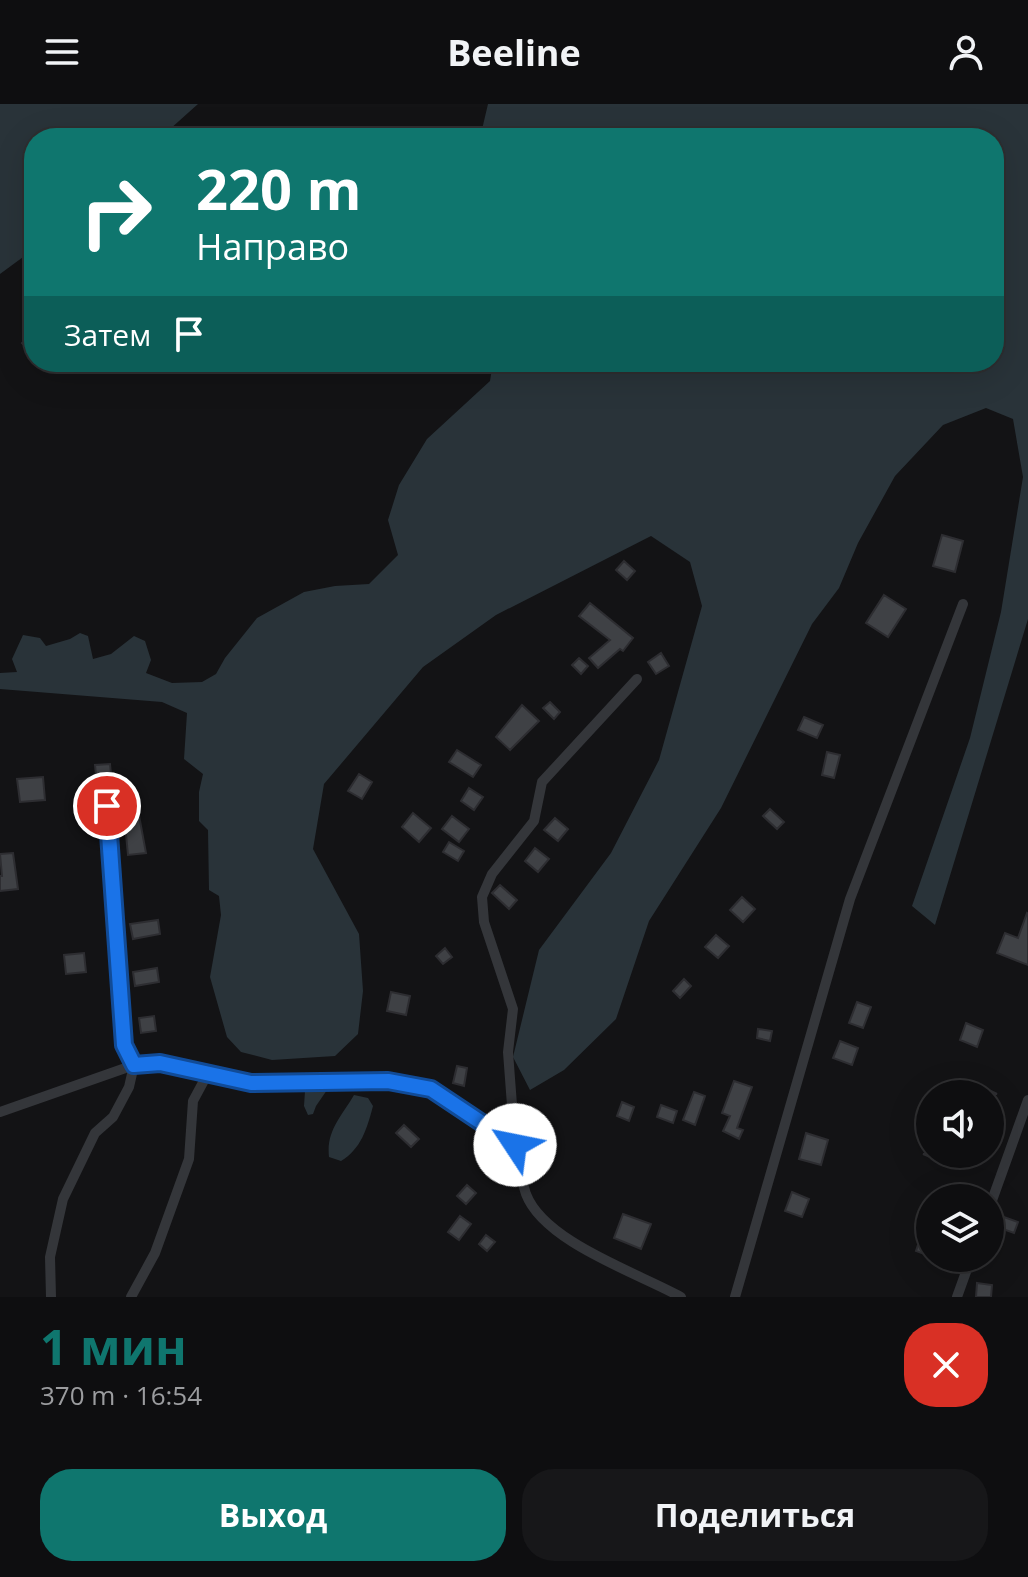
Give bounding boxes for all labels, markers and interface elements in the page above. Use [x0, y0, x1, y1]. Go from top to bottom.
text: Beeline [447, 28, 581, 77]
icon: menu [40, 30, 84, 74]
icon: person [944, 30, 988, 74]
text: 220 m [196, 150, 362, 226]
icon: right [64, 160, 168, 264]
text: Направо [196, 222, 349, 271]
icon: arrive [167, 312, 211, 356]
text: Затем [64, 314, 151, 355]
pin [73, 772, 141, 840]
icon: arrive [85, 784, 129, 828]
map controls [916, 1080, 1004, 1272]
button: sound [916, 1080, 1004, 1168]
position arrow [473, 1103, 557, 1187]
button: layers [916, 1184, 1004, 1272]
text: 1 мин [40, 1314, 187, 1379]
button: close [904, 1323, 988, 1407]
text: 370 m · 16:54 [40, 1377, 202, 1413]
button: Выход [40, 1469, 506, 1561]
button: Поделиться [522, 1469, 988, 1561]

